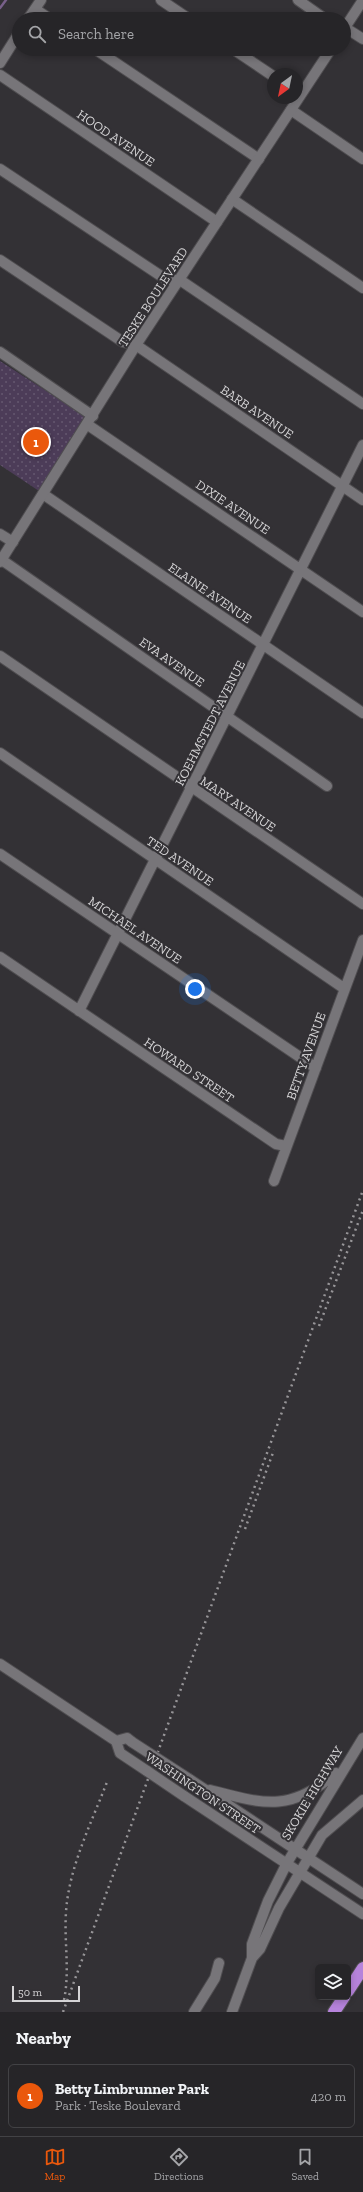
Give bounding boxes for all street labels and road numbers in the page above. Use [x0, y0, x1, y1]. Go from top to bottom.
street label: HOOD AVENUE [74, 107, 158, 170]
street label: TESKE BOULEVARD [115, 244, 191, 350]
street label: BARB AVENUE [218, 382, 297, 442]
street label: DIXIE AVENUE [193, 477, 273, 537]
street label: ELAINE AVENUE [165, 560, 255, 627]
street label: EVA AVENUE [137, 634, 208, 690]
street label: KOEHMSTEDT AVENUE [172, 658, 248, 788]
street label: MARY AVENUE [197, 773, 279, 835]
street label: TED AVENUE [144, 833, 217, 889]
street label: MICHAEL AVENUE [86, 893, 185, 967]
street label: BETTY AVENUE [283, 1010, 329, 1102]
street label: HOWARD STREET [141, 1034, 237, 1106]
street label: SKOKIE HIGHWAY [278, 1743, 346, 1843]
street label: WASHINGTON STREET [143, 1749, 263, 1837]

